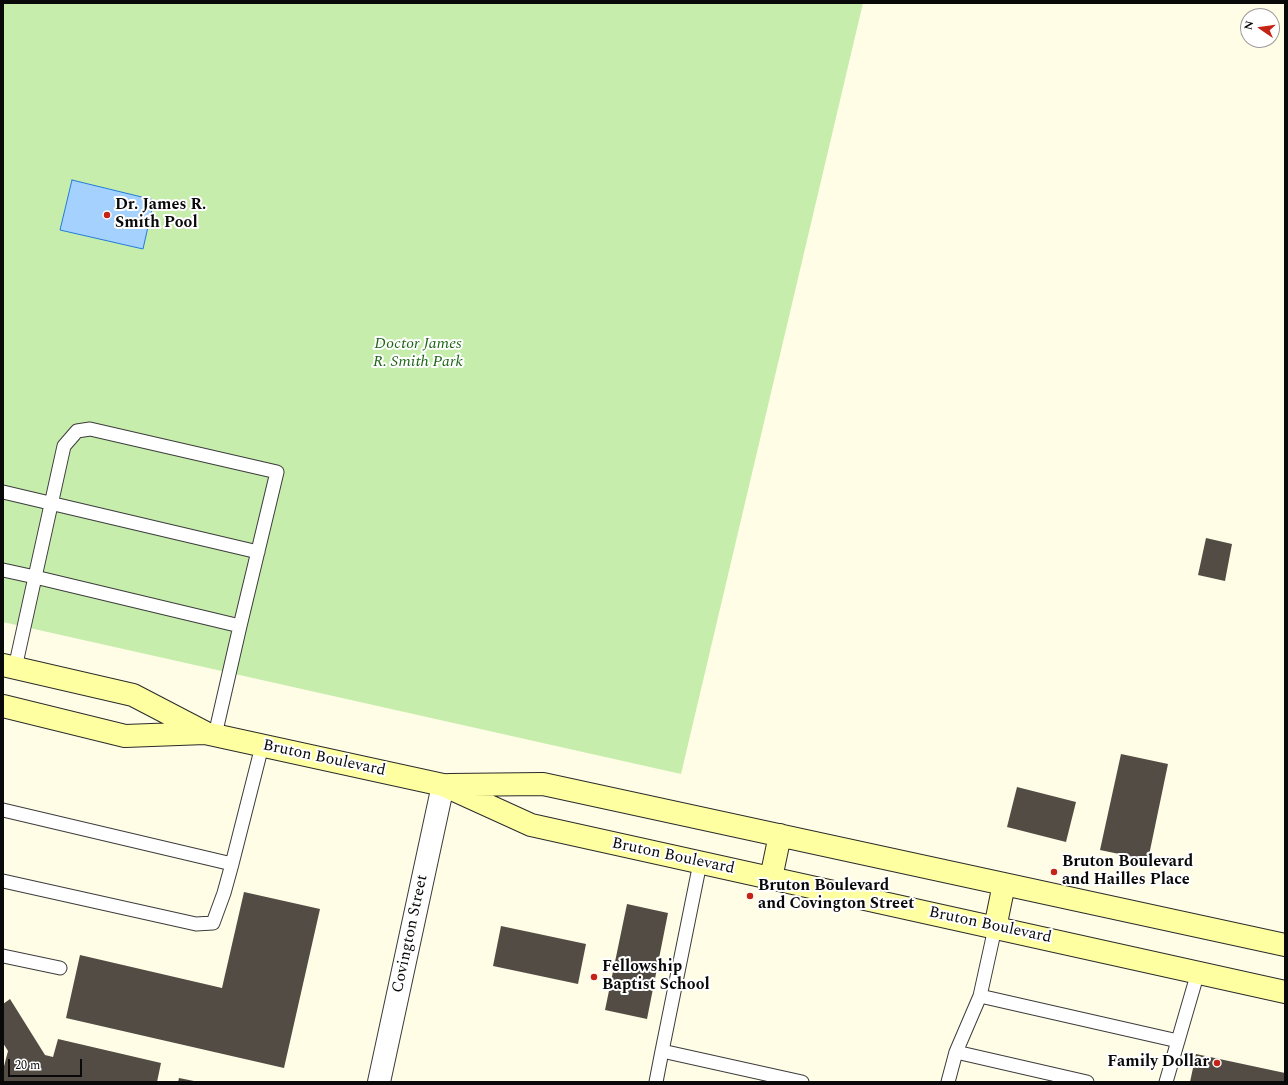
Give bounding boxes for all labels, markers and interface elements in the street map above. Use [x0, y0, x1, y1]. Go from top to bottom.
north arrow [1240, 8, 1280, 48]
text: N [1240, 19, 1258, 32]
place label: Dr. James R. Smith Pool [115, 196, 206, 234]
marker: Dr. James R. Smith Pool [102, 210, 112, 220]
park label: Doctor James R. Smith Park [373, 335, 463, 373]
street label: Bruton Boulevard [261, 737, 387, 781]
street label: Bruton Boulevard [610, 835, 736, 879]
place label: Bruton Boulevard and Hailles Place [1062, 853, 1193, 891]
marker: Bruton Boulevard and Hailles Place [1049, 867, 1059, 877]
street label: Covington Street [389, 873, 433, 995]
place label: Bruton Boulevard and Covington Street [758, 877, 914, 915]
marker: Bruton Boulevard and Covington Street [745, 891, 755, 901]
street label: Bruton Boulevard [927, 904, 1053, 948]
place label: Fellowship Baptist School [602, 958, 710, 996]
marker: Fellowship Baptist School [589, 972, 599, 982]
scale bar [10, 1051, 84, 1077]
place label: Family Dollar [1107, 1053, 1209, 1073]
text: 20 m [15, 1056, 40, 1075]
marker: Family Dollar [1212, 1058, 1222, 1068]

